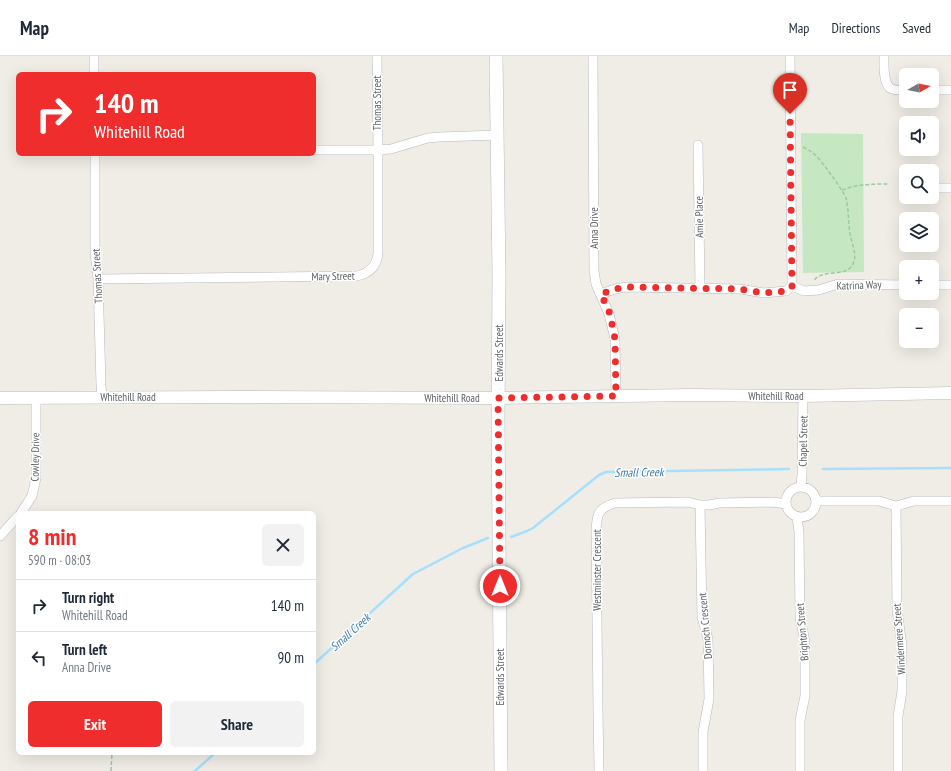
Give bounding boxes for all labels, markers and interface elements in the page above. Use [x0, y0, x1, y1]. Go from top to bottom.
text: Map [20, 16, 49, 40]
text: Map [789, 19, 809, 37]
text: Directions [831, 19, 880, 37]
text: Saved [902, 19, 931, 37]
north arrow [899, 68, 939, 108]
map controls [899, 68, 939, 348]
pin [773, 73, 807, 114]
street label: Thomas Street [370, 76, 384, 130]
icon: arrive [779, 79, 801, 101]
text: 140 m [94, 84, 158, 121]
icon: right [28, 88, 80, 140]
button: sound [899, 116, 939, 156]
text: Whitehill Road [94, 120, 185, 143]
button: search [899, 164, 939, 204]
street label: Amie Place [692, 196, 706, 238]
street label: Anna Drive [587, 207, 601, 249]
button: layers [899, 212, 939, 252]
street label: Thomas Street [89, 248, 105, 304]
button: + [899, 260, 939, 300]
street label: Mary Street [311, 269, 355, 283]
street label: Katrina Way [836, 277, 883, 293]
button: − [899, 308, 939, 348]
street label: Edwards Street [492, 325, 506, 381]
street label: Whitehill Road [748, 389, 804, 403]
street label: Whitehill Road [100, 390, 156, 404]
street label: Whitehill Road [424, 391, 480, 405]
street label: Chapel Street [796, 415, 810, 467]
street label: Cowley Drive [28, 432, 42, 482]
water label: Small Creek [614, 464, 665, 480]
text: 8 min [28, 521, 76, 552]
button: close [262, 524, 304, 566]
street label: Westminster Crescent [590, 529, 604, 611]
text: 590 m · 08:03 [28, 552, 91, 569]
position arrow [479, 565, 521, 607]
text: Turn right [62, 588, 114, 607]
street label: Dornoch Crescent [695, 592, 715, 660]
icon: right [28, 595, 50, 617]
text: 140 m [271, 596, 304, 615]
street label: Brighton Street [793, 603, 811, 661]
street label: Windermere Street [890, 603, 908, 675]
text: Whitehill Road [62, 607, 128, 624]
water label: Small Creek [327, 609, 374, 654]
text: Turn left [62, 640, 107, 659]
icon: left [28, 647, 50, 669]
text: 90 m [278, 648, 304, 667]
street label: Edwards Street [493, 649, 507, 705]
text: Anna Drive [62, 659, 111, 676]
button: Exit [28, 701, 162, 747]
button: Share [170, 701, 304, 747]

